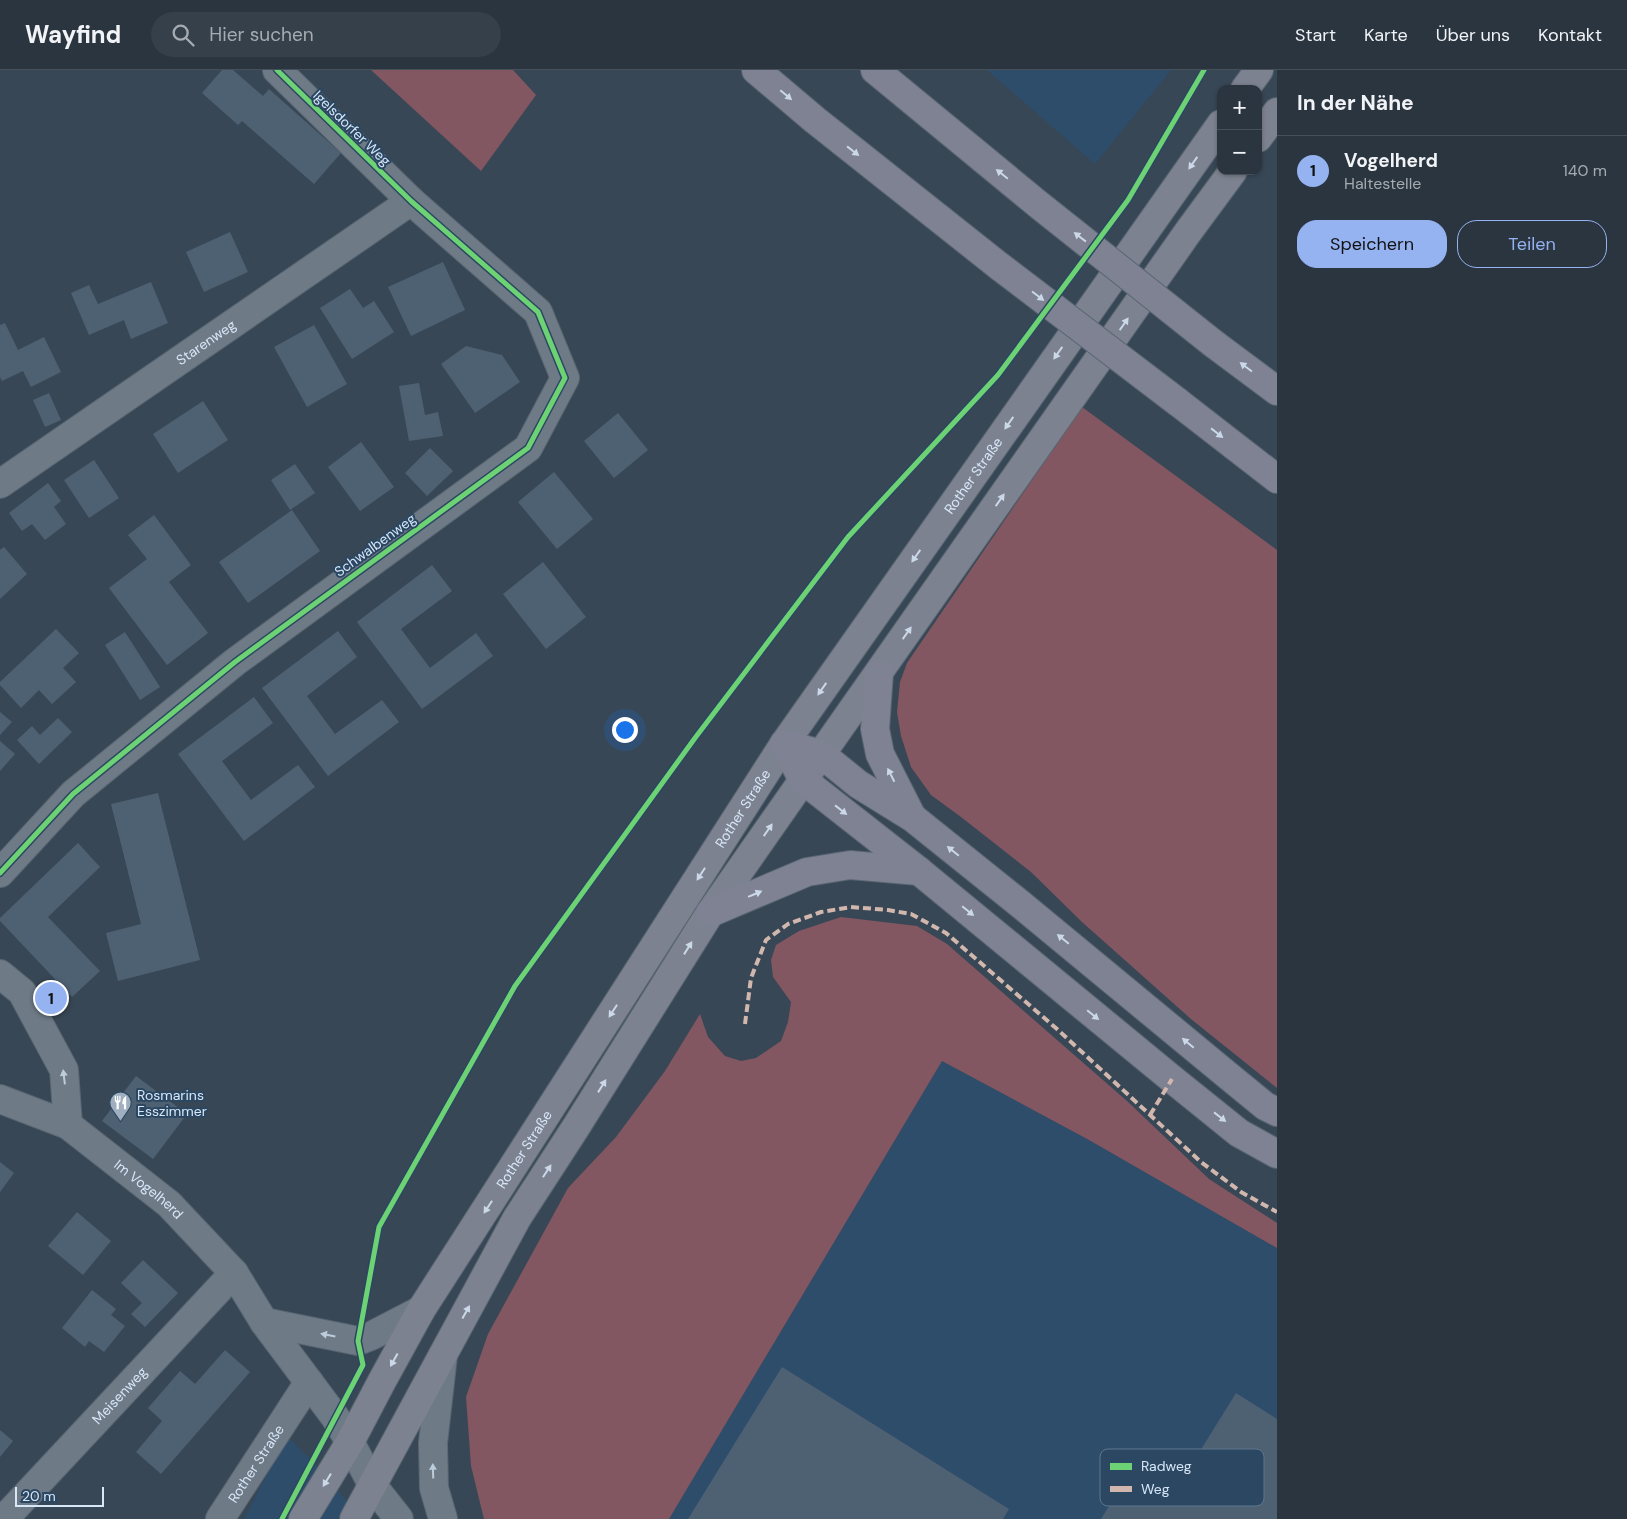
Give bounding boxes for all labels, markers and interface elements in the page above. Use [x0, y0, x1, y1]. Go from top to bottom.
search box [151, 12, 501, 57]
text: Wayfind [25, 19, 121, 50]
icon: search [169, 21, 197, 49]
text: Hier suchen [209, 22, 314, 47]
text: Start [1295, 23, 1336, 47]
text: Karte [1364, 23, 1408, 47]
text: Über uns [1436, 23, 1510, 47]
text: Kontakt [1538, 23, 1602, 47]
map controls [1217, 85, 1262, 175]
button: + [1217, 85, 1262, 130]
street label: Igelsdorfer Weg [309, 86, 395, 170]
one-way arrow [779, 89, 791, 101]
text: In der Nähe [1297, 89, 1414, 117]
button: − [1217, 130, 1262, 175]
one-way arrow [847, 145, 860, 156]
text: Vogelherd [1344, 148, 1438, 173]
one-way arrow [1188, 157, 1198, 170]
text: 1 [1310, 160, 1316, 181]
text: 140 m [1563, 160, 1607, 181]
one-way arrow [995, 168, 1008, 179]
text: Haltestelle [1344, 173, 1421, 194]
button: Speichern [1297, 220, 1447, 268]
button: Teilen [1457, 220, 1607, 268]
one-way arrow [1074, 232, 1087, 243]
one-way arrow [1031, 290, 1044, 301]
street label: Starenweg [173, 315, 239, 369]
one-way arrow [1119, 317, 1129, 331]
one-way arrow [1053, 346, 1063, 360]
one-way arrow [1240, 362, 1253, 373]
one-way arrow [1004, 416, 1014, 430]
one-way arrow [1210, 428, 1224, 438]
street label: Rother Straße [940, 434, 1007, 517]
one-way arrow [995, 493, 1005, 507]
street label: Schwalbenweg [331, 509, 419, 581]
one-way arrow [911, 549, 921, 562]
one-way arrow [902, 626, 912, 640]
one-way arrow [817, 682, 827, 695]
your location [612, 717, 638, 743]
street label: Rother Straße [711, 766, 775, 851]
one-way arrow [887, 768, 895, 782]
one-way arrow [834, 804, 847, 815]
one-way arrow [763, 823, 773, 837]
one-way arrow [947, 845, 960, 856]
one-way arrow [696, 867, 706, 880]
one-way arrow [748, 890, 763, 898]
one-way arrow [961, 906, 974, 917]
one-way arrow [1057, 934, 1070, 945]
one-way arrow [684, 942, 693, 955]
pin: 1 [35, 979, 67, 1017]
one-way arrow [609, 1004, 618, 1017]
one-way arrow [1086, 1009, 1099, 1020]
one-way arrow [1182, 1037, 1195, 1048]
one-way arrow [60, 1068, 68, 1084]
one-way arrow [597, 1079, 607, 1093]
place label: Rosmarins Esszimmer [137, 1086, 207, 1120]
restaurant icon: Rosmarins Esszimmer [109, 1091, 133, 1122]
street label: Rother Straße [492, 1107, 556, 1192]
one-way arrow [1213, 1111, 1226, 1122]
street label: Im Vogelherd [111, 1156, 187, 1223]
one-way arrow [543, 1165, 552, 1178]
one-way arrow [483, 1200, 493, 1213]
one-way arrow [462, 1305, 470, 1319]
one-way arrow [319, 1330, 335, 1338]
one-way arrow [389, 1353, 398, 1366]
street label: Meisenweg [88, 1363, 151, 1428]
street label: Rother Straße [224, 1421, 288, 1506]
legend [1100, 1449, 1264, 1506]
text: Radweg [1141, 1457, 1192, 1475]
one-way arrow [429, 1463, 437, 1479]
one-way arrow [322, 1474, 331, 1487]
text: Weg [1141, 1480, 1170, 1498]
scale bar [15, 1484, 104, 1507]
text: 20 m [22, 1487, 56, 1505]

